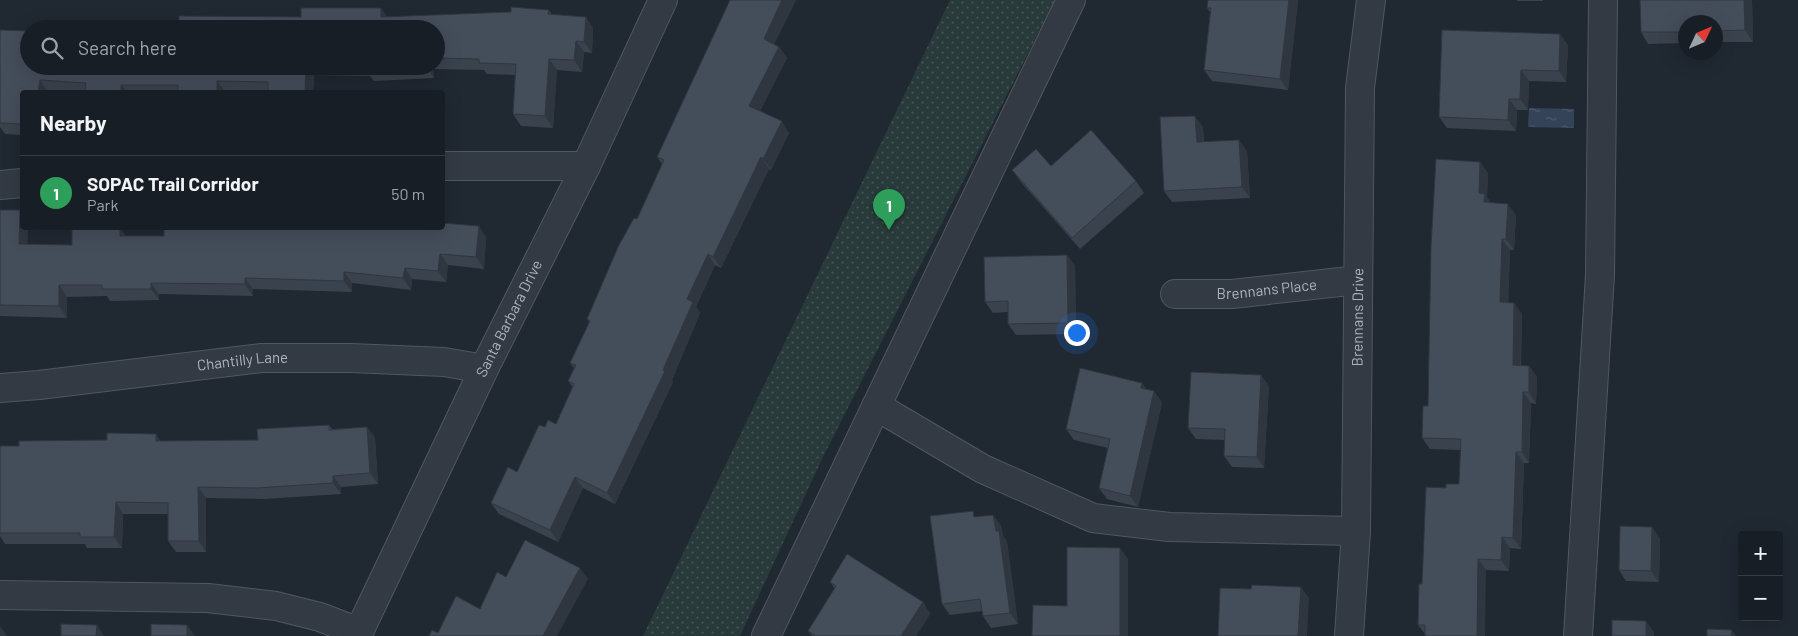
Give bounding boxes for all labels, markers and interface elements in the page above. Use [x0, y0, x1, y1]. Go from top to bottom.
north arrow [1678, 15, 1723, 60]
search box [20, 20, 445, 75]
icon: search [38, 34, 66, 62]
text: Search here [78, 36, 177, 59]
text: Nearby [40, 110, 106, 135]
text: SOPAC Trail Corridor [87, 172, 259, 195]
text: 1 [53, 184, 59, 203]
text: 50 m [391, 184, 425, 203]
pin: 1 [873, 189, 905, 230]
text: Park [87, 195, 118, 214]
street label: Santa Barbara Drive [472, 257, 545, 380]
street label: Brennans Drive [1347, 268, 1366, 367]
street label: Brennans Place [1217, 275, 1318, 302]
your location [1064, 320, 1090, 346]
street label: Chantilly Lane [196, 348, 288, 374]
map controls [1738, 531, 1783, 621]
button: + [1738, 531, 1783, 576]
button: − [1738, 576, 1783, 621]

